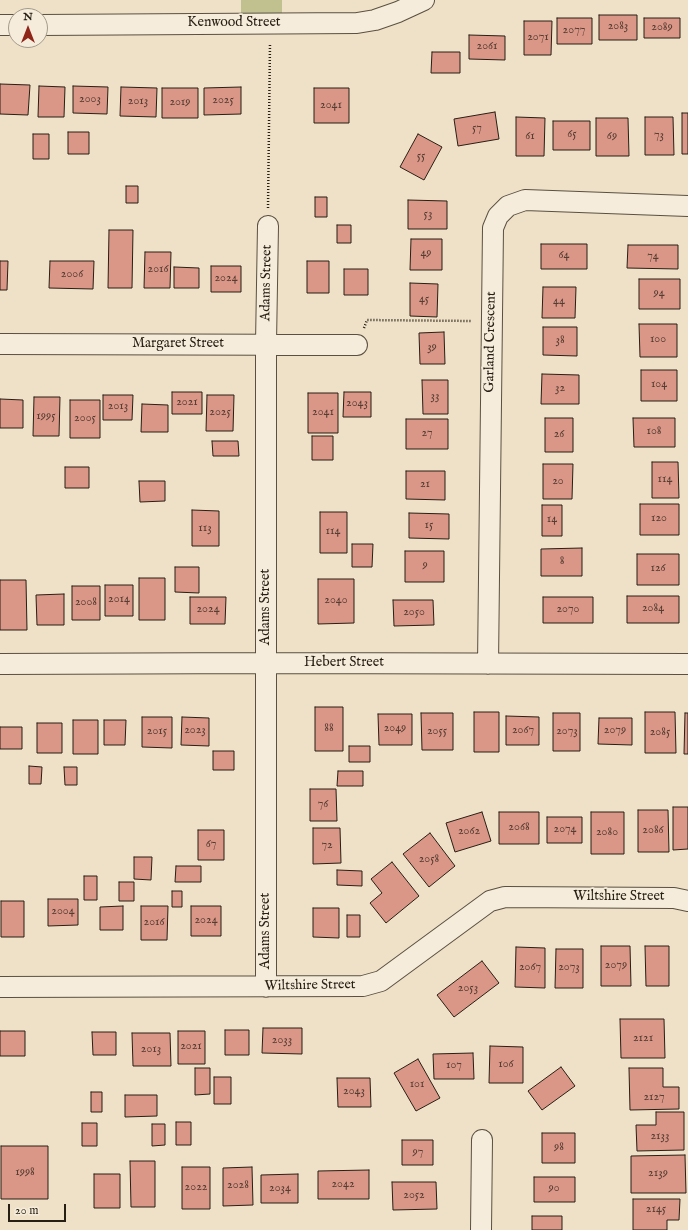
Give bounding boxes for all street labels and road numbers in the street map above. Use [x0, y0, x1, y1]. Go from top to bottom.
street label: Kenwood Street [187, 15, 281, 31]
street label: Adams Street [258, 245, 276, 321]
street label: Garland Crescent [482, 291, 500, 393]
street label: Margaret Street [132, 336, 224, 352]
street label: Adams Street [258, 569, 274, 645]
street label: Hebert Street [304, 655, 384, 671]
street label: Wiltshire Street [573, 889, 665, 905]
street label: Adams Street [258, 893, 274, 969]
street label: Wiltshire Street [264, 977, 356, 995]

